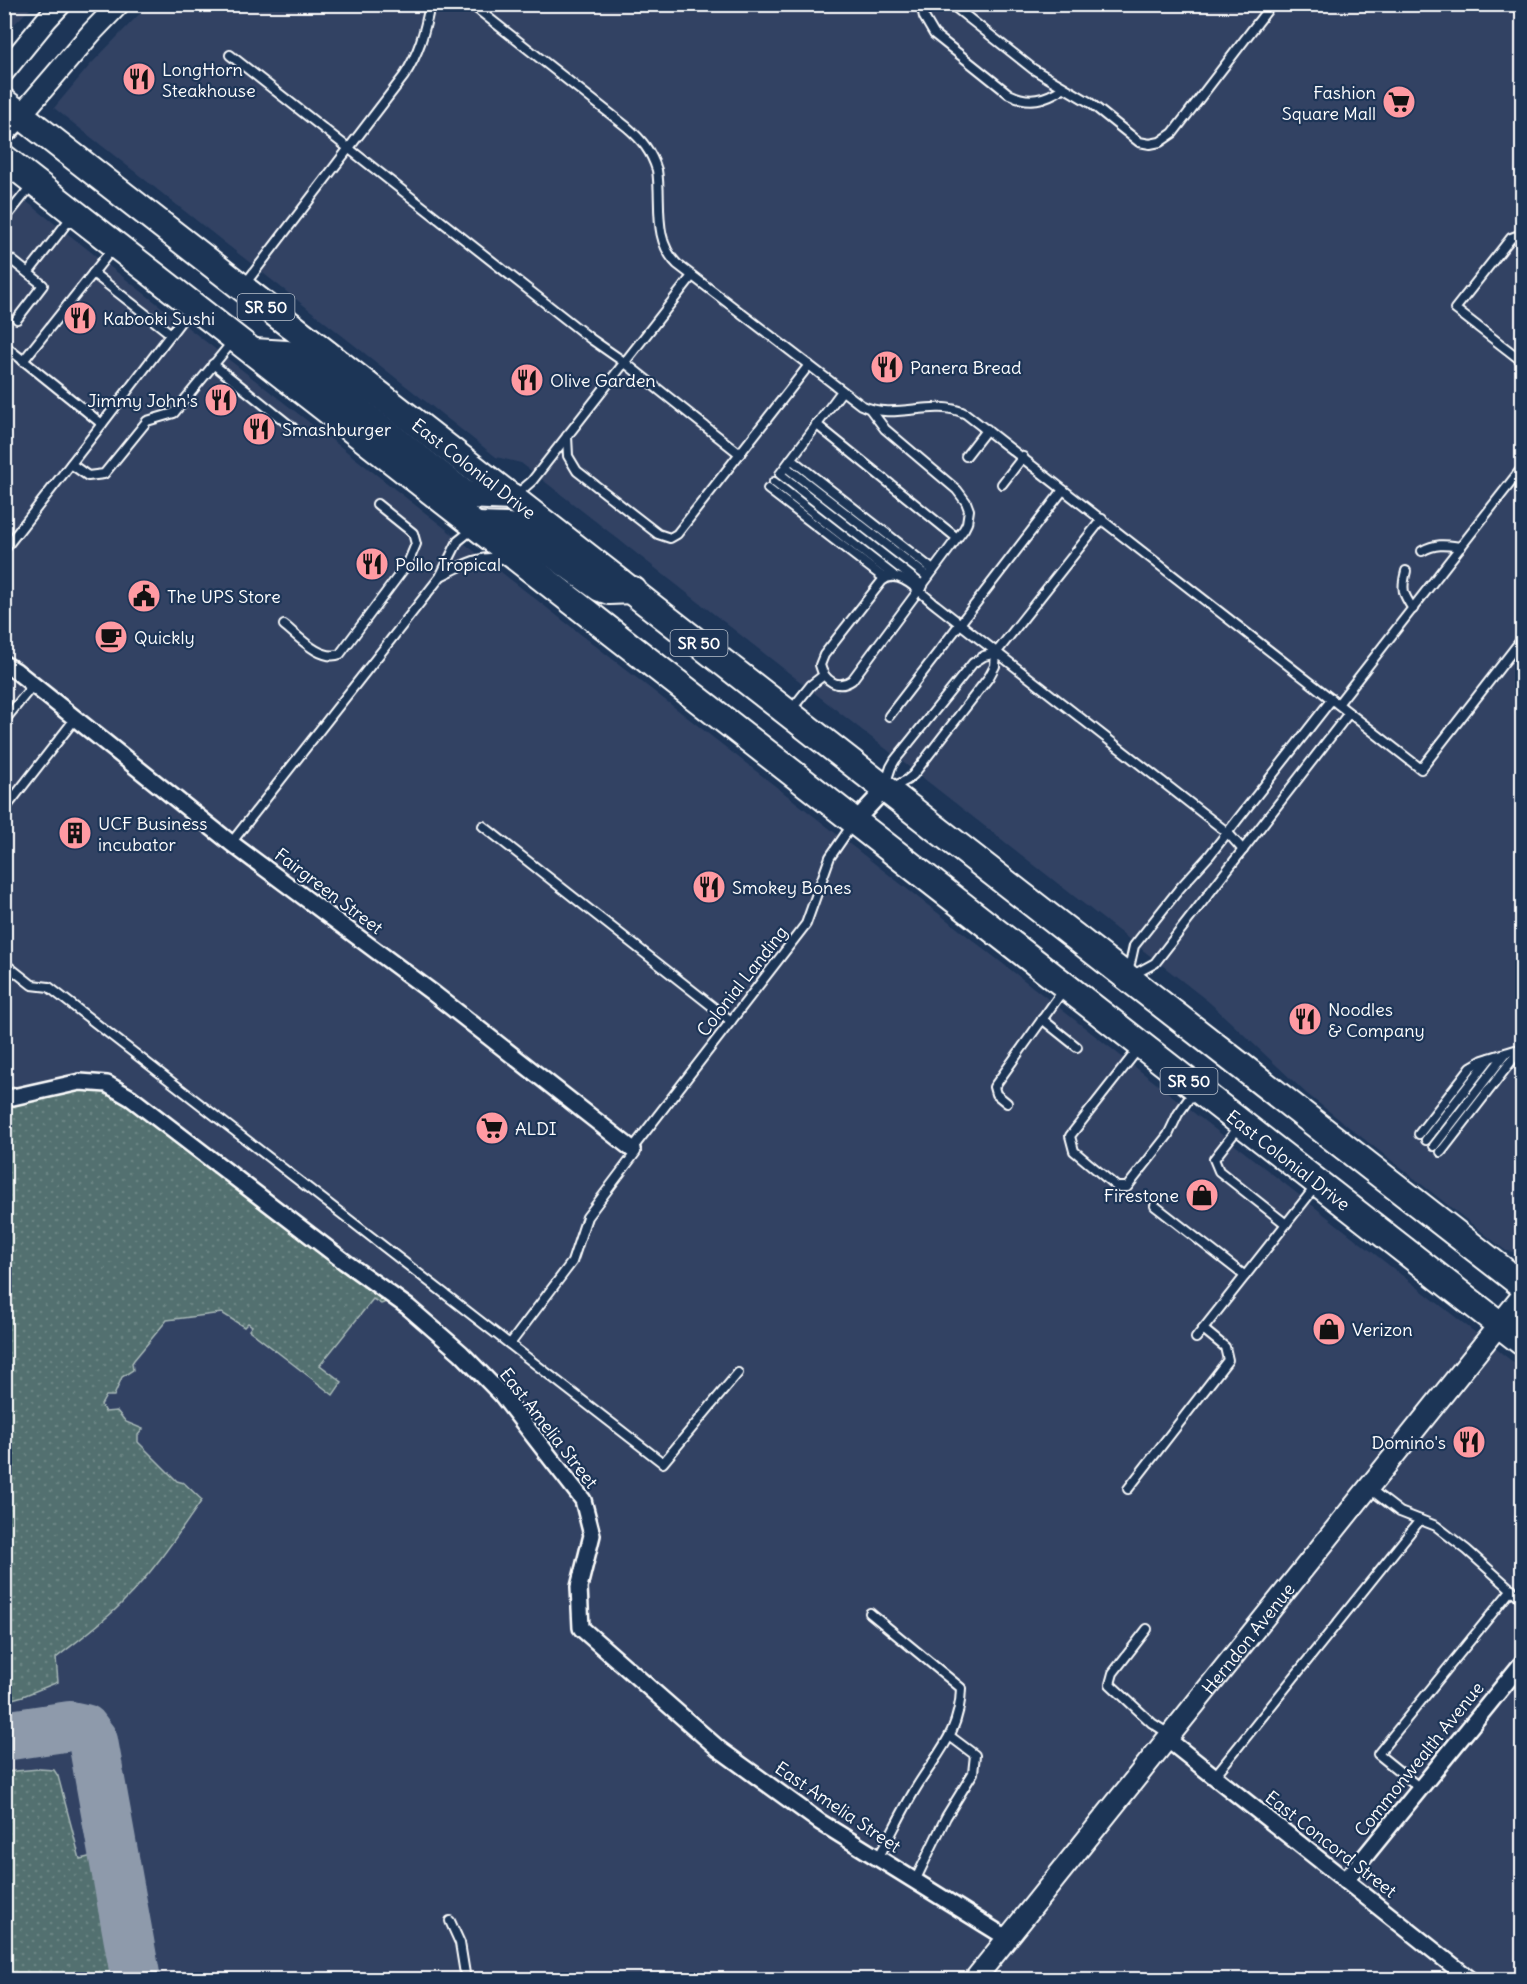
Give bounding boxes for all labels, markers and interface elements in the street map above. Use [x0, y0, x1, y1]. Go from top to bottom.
place label: LongHorn Steakhouse [162, 58, 256, 102]
restaurant icon: LongHorn Steakhouse [121, 61, 157, 97]
place label: Fashion Square Mall [1282, 81, 1376, 125]
supermarket icon: Fashion Square Mall [1381, 84, 1417, 120]
road number: SR 50 [238, 294, 294, 320]
restaurant icon: Kabooki Sushi [62, 300, 98, 336]
place label: Kabooki Sushi [103, 307, 215, 330]
restaurant icon: Panera Bread [869, 349, 905, 385]
place label: Panera Bread [910, 356, 1022, 379]
restaurant icon: Olive Garden [509, 362, 545, 398]
place label: Olive Garden [550, 369, 656, 392]
restaurant icon: Jimmy John's [203, 382, 239, 418]
place label: Jimmy John's [87, 389, 198, 412]
restaurant icon: Smashburger [241, 411, 277, 447]
street label: East Colonial Drive [408, 413, 541, 524]
place label: Smashburger [282, 418, 392, 441]
restaurant icon: Pollo Tropical [354, 546, 390, 582]
place label: Pollo Tropical [395, 553, 501, 576]
public building icon: The UPS Store [126, 578, 162, 614]
place label: The UPS Store [167, 585, 281, 608]
cafe icon: Quickly [93, 619, 129, 655]
place label: Quickly [134, 626, 195, 649]
road number: SR 50 [670, 630, 728, 656]
place label: UCF Business incubator [98, 812, 207, 856]
building icon: UCF Business incubator [57, 815, 93, 851]
street label: Fairgreen Street [270, 843, 388, 939]
restaurant icon: Smokey Bones [691, 869, 727, 905]
place label: Smokey Bones [732, 876, 851, 899]
street label: Colonial Landing [692, 921, 792, 1041]
place label: Noodles & Company [1328, 998, 1425, 1042]
restaurant icon: Noodles & Company [1287, 1001, 1323, 1037]
road number: SR 50 [1160, 1068, 1218, 1094]
street label: East Colonial Drive [1222, 1104, 1355, 1215]
supermarket icon: ALDI [474, 1110, 510, 1146]
place label: ALDI [515, 1117, 557, 1140]
shop icon: Firestone [1184, 1177, 1220, 1213]
place label: Firestone [1104, 1184, 1179, 1207]
shop icon: Verizon [1311, 1311, 1347, 1347]
place label: Verizon [1352, 1318, 1413, 1341]
street label: East Amelia Street [495, 1363, 603, 1493]
restaurant icon: Domino's [1451, 1424, 1487, 1460]
place label: Domino's [1371, 1431, 1446, 1454]
street label: Herndon Avenue [1196, 1578, 1299, 1698]
street label: Commonwealth Avenue [1349, 1677, 1489, 1841]
street label: East Amelia Street [771, 1756, 905, 1858]
street label: East Concord Street [1261, 1786, 1401, 1902]

